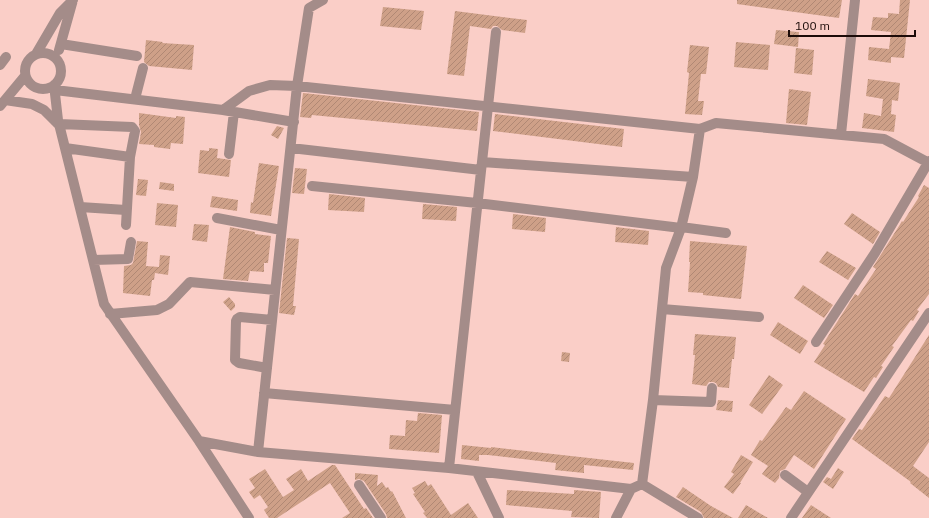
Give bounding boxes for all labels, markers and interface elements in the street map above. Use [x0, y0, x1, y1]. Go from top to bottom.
scale bar [789, 12, 915, 38]
text: 100 m [795, 18, 830, 33]

